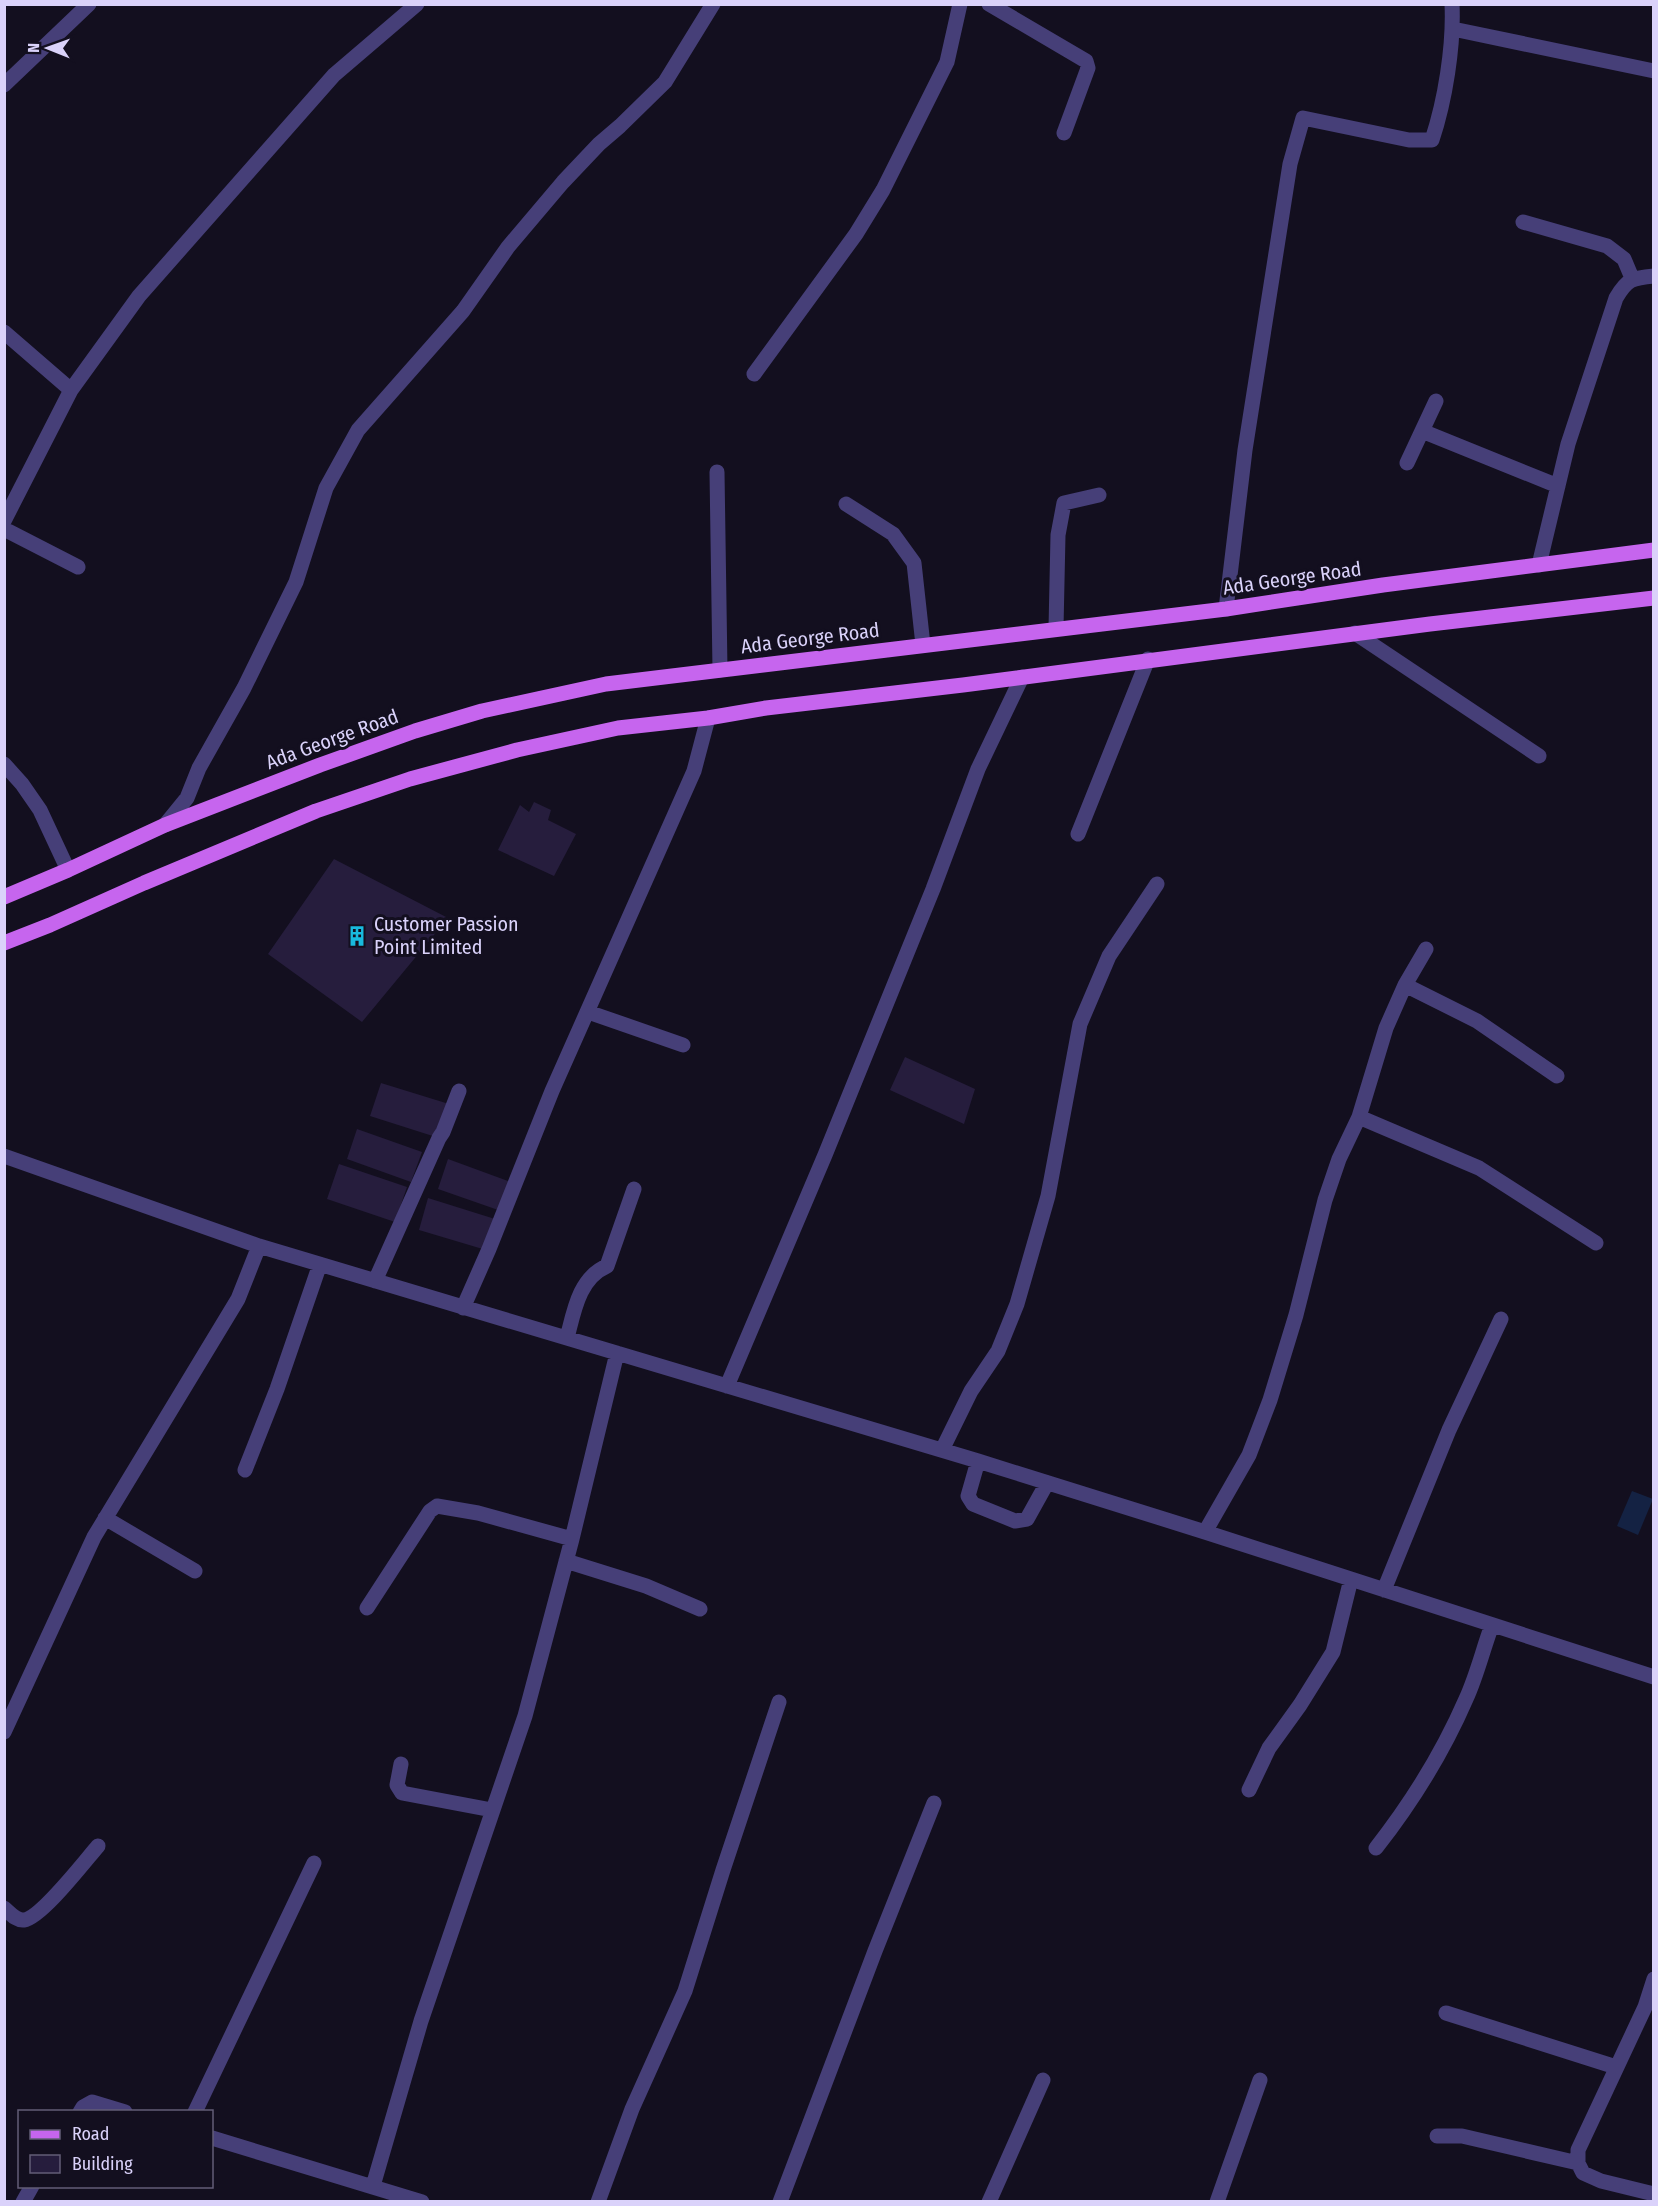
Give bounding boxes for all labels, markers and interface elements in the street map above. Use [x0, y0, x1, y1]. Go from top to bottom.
north arrow [18, 18, 78, 78]
text: N [24, 43, 43, 53]
street label: Ada George Road [1221, 556, 1363, 600]
street label: Ada George Road [739, 618, 881, 658]
street label: Ada George Road [262, 704, 402, 774]
place label: Customer Passion Point Limited [374, 912, 519, 959]
building icon: Customer Passion Point Limited [345, 924, 369, 948]
legend [18, 2110, 213, 2188]
text: Road [72, 2123, 109, 2145]
text: Building [72, 2153, 133, 2175]

